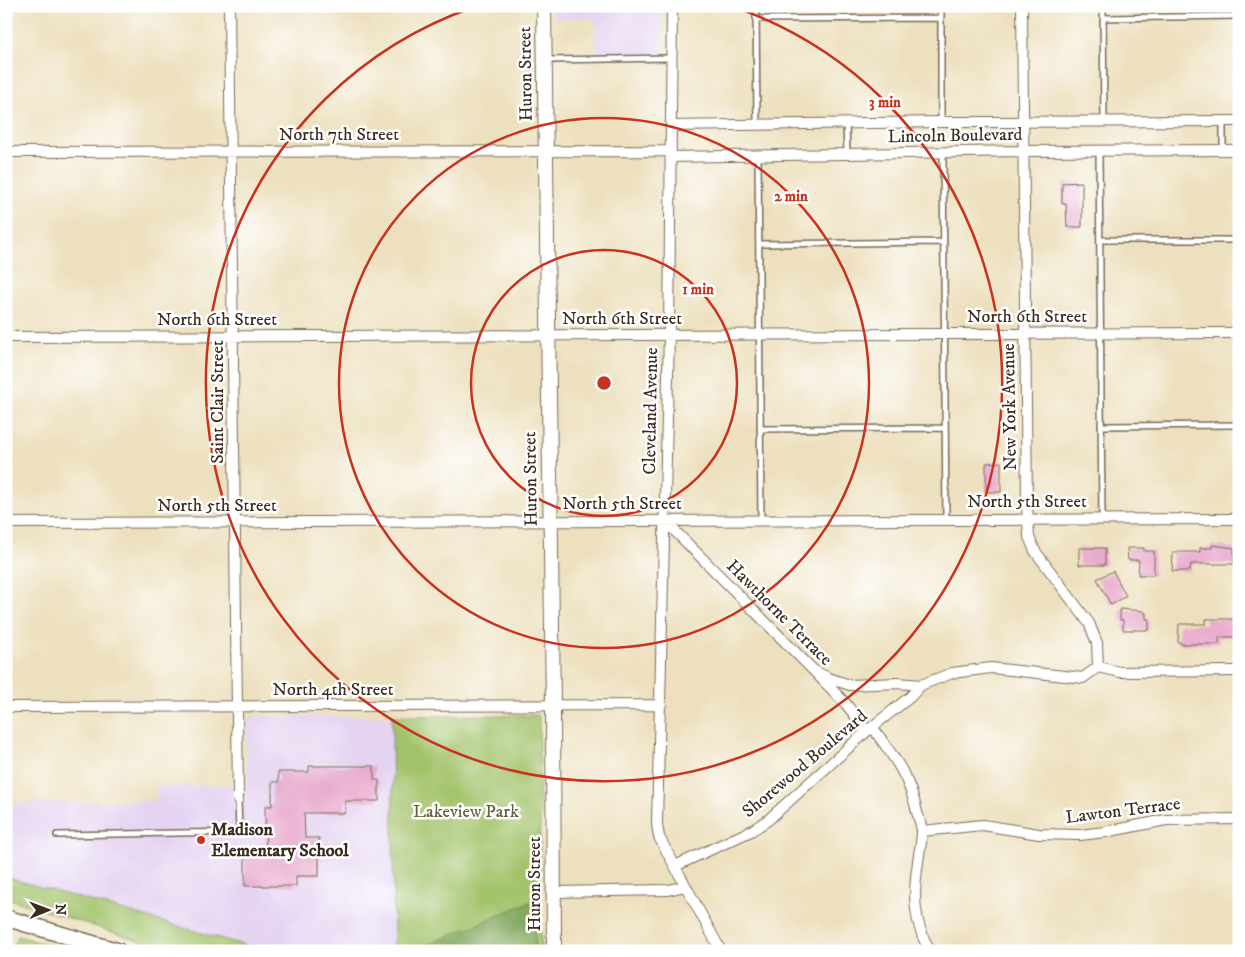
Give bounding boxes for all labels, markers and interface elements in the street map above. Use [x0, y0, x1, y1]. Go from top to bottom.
street label: Huron Street [514, 26, 538, 122]
text: 3 min [869, 93, 901, 112]
street label: North 7th Street [279, 124, 399, 146]
street label: Lincoln Boulevard [887, 124, 1023, 148]
text: 2 min [774, 187, 808, 206]
text: 1 min [682, 280, 714, 299]
street label: North 6th Street [967, 306, 1087, 328]
street label: North 6th Street [562, 308, 682, 330]
street label: North 6th Street [157, 309, 277, 331]
street label: Saint Clair Street [207, 340, 229, 464]
street label: New York Avenue [998, 343, 1022, 471]
street label: Cleveland Avenue [639, 347, 663, 475]
centre of rings [595, 374, 613, 392]
street label: Huron Street [519, 431, 543, 527]
street label: North 5th Street [967, 491, 1087, 513]
street label: North 5th Street [562, 493, 682, 515]
street label: North 5th Street [157, 495, 277, 517]
street label: Hawthorne Terrace [721, 555, 837, 671]
street label: North 4th Street [273, 679, 394, 701]
street label: Shorewood Boulevard [738, 705, 872, 823]
street label: Lawton Terrace [1064, 793, 1182, 829]
park label: Lakeview Park [413, 801, 519, 823]
place label: Madison Elementary School [211, 819, 349, 862]
marker: Madison Elementary School [195, 834, 207, 846]
street label: Huron Street [524, 836, 546, 931]
north arrow [22, 884, 72, 934]
text: N [51, 904, 69, 916]

